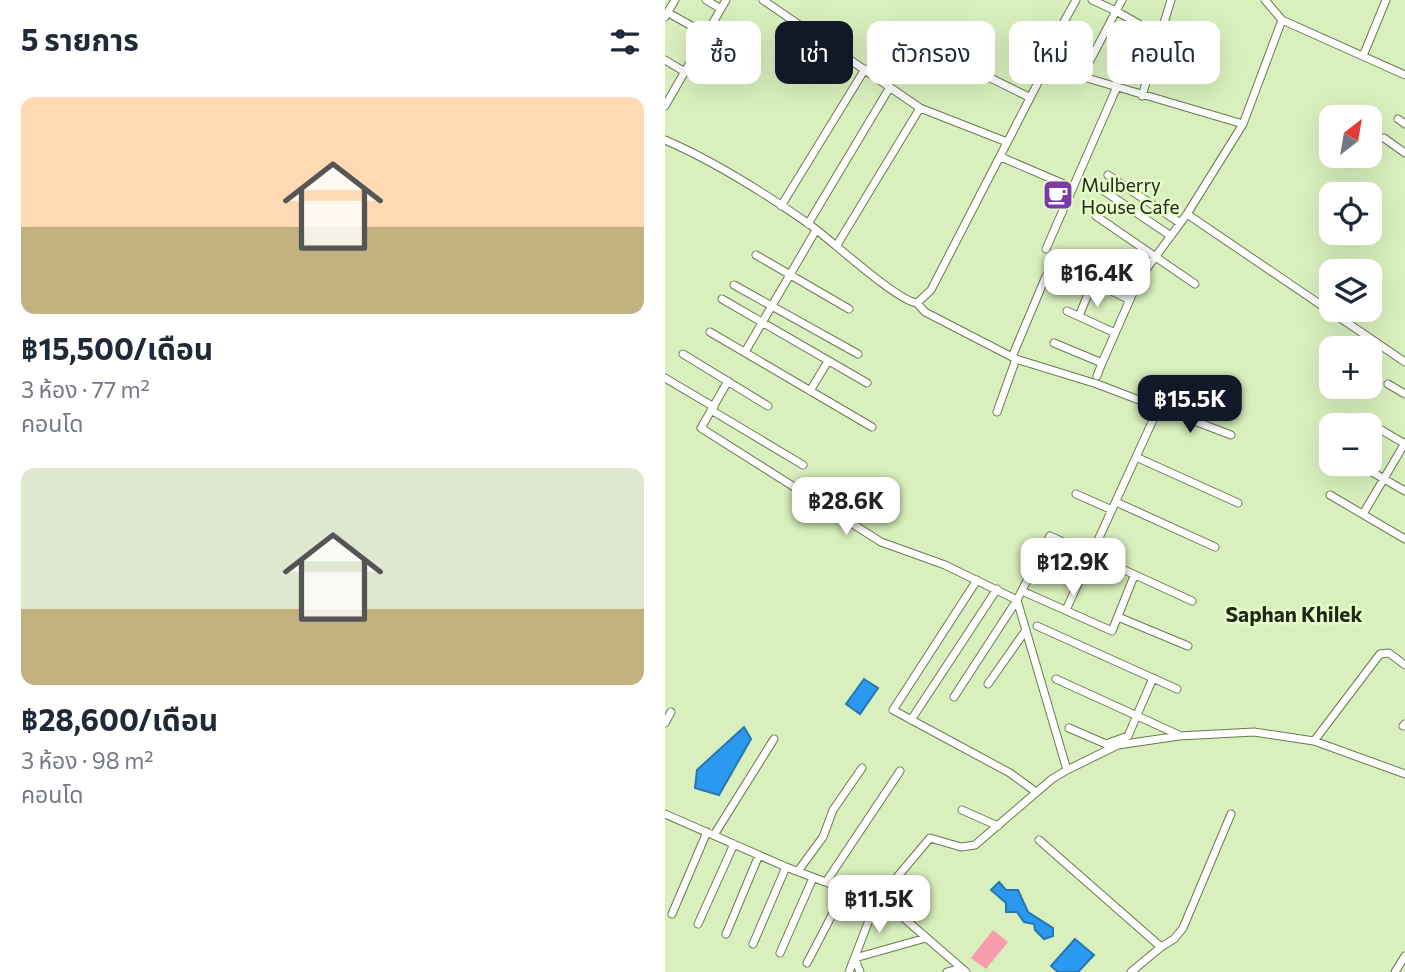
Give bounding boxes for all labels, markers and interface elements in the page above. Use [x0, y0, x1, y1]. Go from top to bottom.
text: 5 รายการ [21, 20, 139, 57]
chip: ซื้อ [686, 21, 761, 84]
chip: เช่า [775, 21, 853, 84]
chip: ตัวกรอง [867, 21, 995, 84]
chip: ใหม่ [1009, 21, 1093, 84]
chip: คอนโด [1107, 21, 1220, 84]
icon: filters [606, 23, 644, 61]
north arrow [1319, 105, 1383, 168]
map controls [1319, 105, 1382, 476]
icon: home [270, 143, 396, 269]
place label: Mulberry House Cafe [1081, 173, 1180, 218]
cafe icon: Mulberry House Cafe [1041, 178, 1075, 212]
button: locate [1319, 182, 1382, 245]
pin: ฿16.4K [1040, 250, 1154, 309]
text: ฿16.4K [1060, 258, 1134, 286]
button: layers [1319, 259, 1382, 322]
text: ฿15,500/เดือน [21, 329, 213, 366]
button: + [1319, 336, 1382, 399]
text: 3 ห้อง · 77 m² [21, 375, 150, 403]
pin: ฿15.5K [1133, 376, 1247, 435]
text: ฿15.5K [1154, 384, 1226, 412]
text: คอนโด [21, 409, 83, 437]
button: − [1319, 413, 1382, 476]
pin: ฿28.6K [789, 477, 903, 537]
text: ฿28.6K [808, 486, 884, 514]
icon: home [270, 514, 396, 640]
pin: ฿12.9K [1016, 538, 1130, 598]
text: ฿12.9K [1037, 547, 1109, 575]
district label: Saphan Khilek [1226, 601, 1362, 626]
text: ฿28,600/เดือน [21, 700, 218, 737]
text: 3 ห้อง · 98 m² [21, 746, 153, 774]
text: คอนโด [21, 780, 83, 808]
pin: ฿11.5K [822, 876, 936, 935]
text: ฿11.5K [844, 884, 914, 912]

